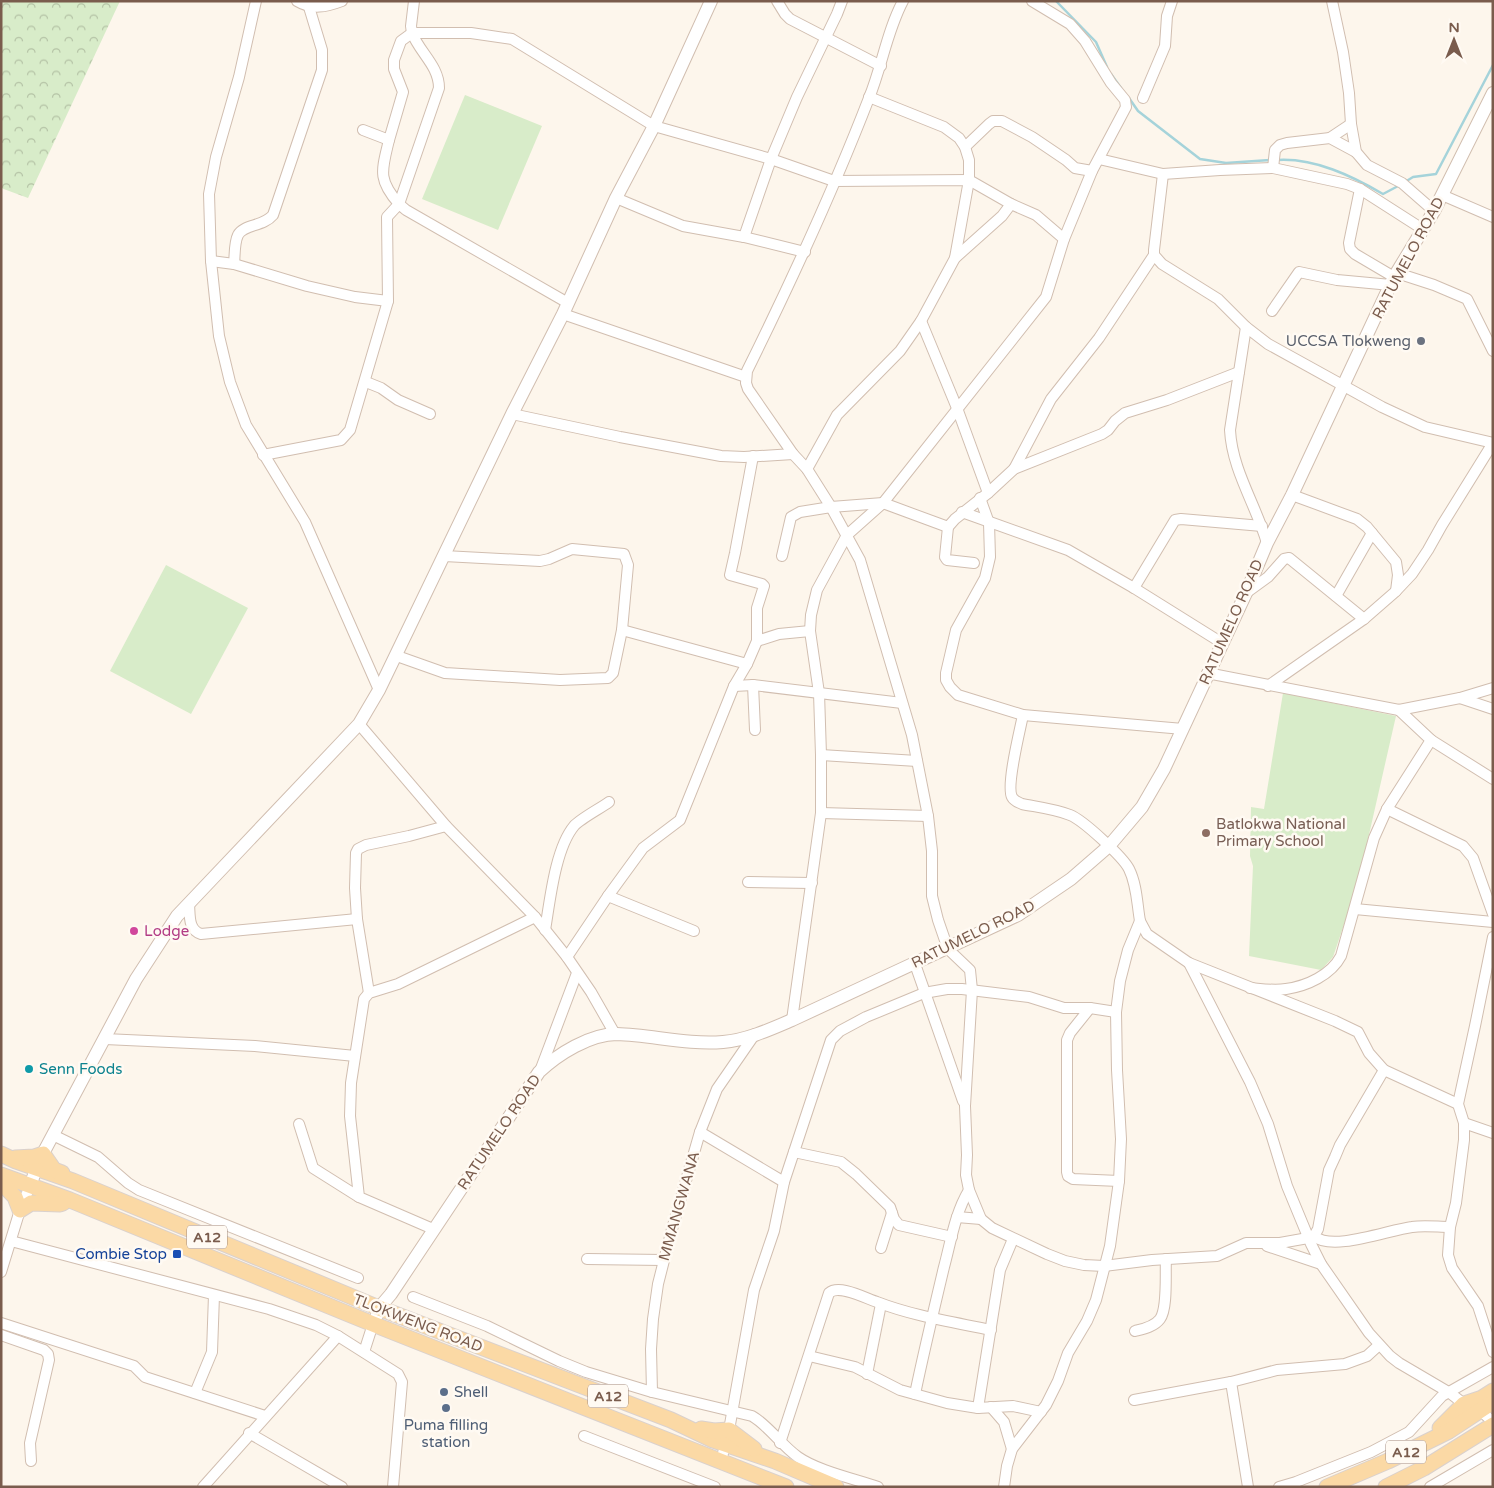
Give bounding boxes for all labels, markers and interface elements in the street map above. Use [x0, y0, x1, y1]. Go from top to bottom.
north arrow [1429, 15, 1479, 65]
text: N [1448, 19, 1460, 36]
street label: RATUMELO ROAD [1368, 194, 1448, 322]
place label: UCCSA Tlokweng [1286, 332, 1411, 350]
marker: UCCSA Tlokweng [1415, 335, 1427, 347]
street label: RATUMELO ROAD [1195, 557, 1267, 687]
place label: Batlokwa National Primary School [1216, 815, 1346, 850]
marker: Batlokwa National Primary School [1200, 827, 1212, 839]
street label: RATUMELO ROAD [908, 896, 1038, 972]
place label: Lodge [144, 922, 189, 940]
marker: Lodge [128, 925, 140, 937]
place label: Senn Foods [39, 1060, 122, 1078]
marker: Senn Foods [23, 1063, 35, 1075]
street label: RATUMELO ROAD [454, 1071, 544, 1193]
street label: MMANGWANA [655, 1149, 703, 1263]
road number: A12 [187, 1226, 227, 1248]
place label: Combie Stop [75, 1245, 167, 1263]
marker: Combie Stop [171, 1248, 183, 1260]
street label: TLOKWENG ROAD [351, 1290, 485, 1356]
place label: Shell [454, 1383, 488, 1401]
road number: A12 [588, 1384, 628, 1408]
marker: Shell [438, 1386, 450, 1398]
marker: Puma filling station [440, 1402, 452, 1414]
place label: Puma filling station [404, 1416, 488, 1451]
road number: A12 [1386, 1440, 1426, 1464]

